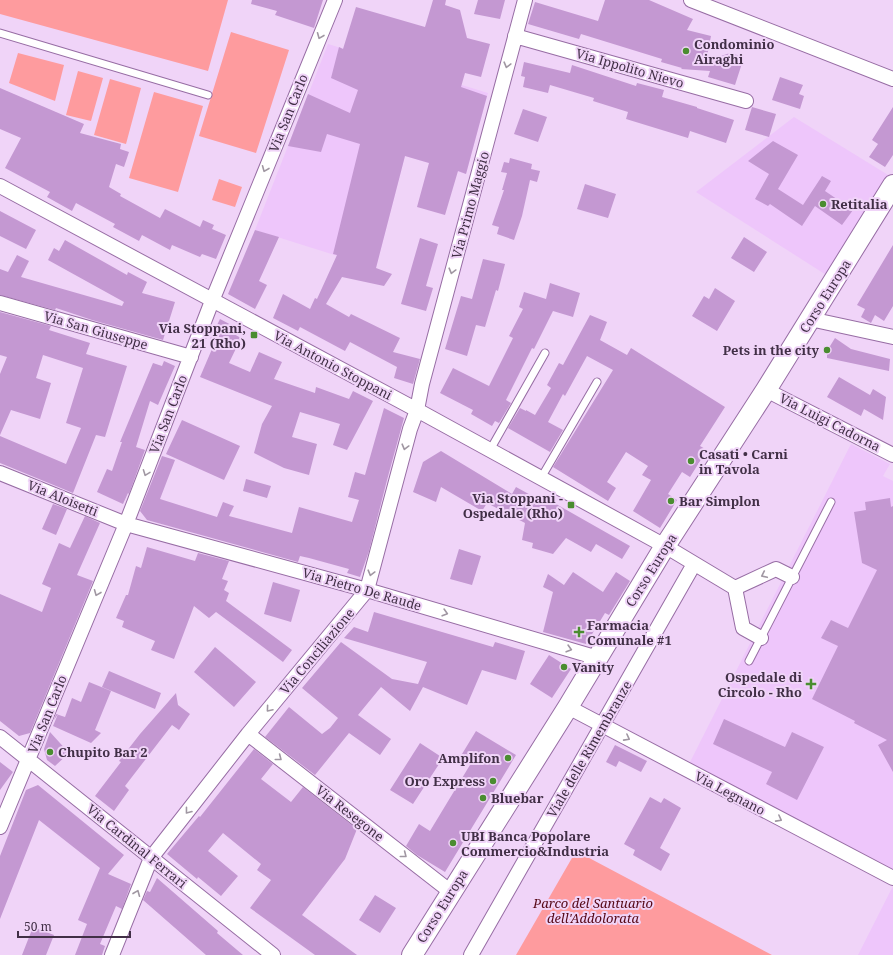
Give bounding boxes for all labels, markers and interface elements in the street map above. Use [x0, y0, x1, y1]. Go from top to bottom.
one-way arrow [316, 33, 324, 40]
place label: Condominio Airaghi [694, 35, 774, 68]
street label: Via Ippolito Nievo [574, 44, 686, 92]
marker: Condominio Airaghi [681, 46, 691, 56]
one-way arrow [503, 61, 512, 68]
street label: Via San Carlo [264, 71, 312, 155]
street label: Via Primo Maggio [447, 149, 493, 261]
one-way arrow [262, 166, 270, 173]
place label: Retitalia [831, 195, 888, 213]
marker: Retitalia [818, 199, 828, 209]
street label: Corso Europa [795, 256, 855, 336]
one-way arrow [448, 268, 457, 275]
street label: Via San Giuseppe [42, 307, 150, 353]
place label: Via Stoppani, 21 (Rho) [159, 319, 246, 352]
street label: Via Antonio Stoppani [271, 326, 395, 404]
marker: Via Stoppani, 21 (Rho) [249, 330, 259, 340]
place label: Pets in the city [723, 341, 819, 359]
marker: Pets in the city [822, 345, 832, 355]
street label: Via San Carlo [145, 372, 191, 456]
street label: Via Luigi Cadorna [776, 389, 884, 455]
one-way arrow [401, 443, 410, 450]
place label: Casati • Carni in Tavola [699, 445, 788, 478]
marker: Casati • Carni in Tavola [686, 456, 696, 466]
one-way arrow [142, 469, 150, 476]
street label: Via Aloisetti [25, 476, 101, 520]
place label: Via Stoppani - Ospedale (Rho) [463, 489, 563, 522]
place label: Bar Simplon [679, 492, 761, 510]
marker: Bar Simplon [666, 496, 676, 506]
marker: Via Stoppani - Ospedale (Rho) [566, 500, 576, 510]
street label: Corso Europa [621, 530, 681, 610]
street label: Via Pietro De Raude [300, 563, 424, 615]
one-way arrow [368, 570, 376, 576]
one-way arrow [760, 570, 768, 578]
one-way arrow [93, 590, 101, 597]
street label: Via Conciliazione [276, 604, 358, 698]
one-way arrow [441, 608, 448, 617]
place label: Farmacia Comunale #1 [587, 616, 672, 649]
marker: Farmacia Comunale #1 [574, 627, 584, 637]
one-way arrow [566, 644, 573, 653]
place label: Vanity [572, 658, 615, 676]
marker: Vanity [559, 662, 569, 672]
place label: Ospedale di Circolo - Rho [718, 668, 802, 701]
street label: Via San Carlo [23, 672, 71, 756]
street label: Viale delle Rimembranze [542, 677, 636, 821]
marker: Ospedale di Circolo - Rho [805, 678, 817, 690]
one-way arrow [266, 704, 273, 711]
one-way arrow [623, 734, 630, 741]
place label: Chupito Bar 2 [58, 743, 148, 761]
marker: Chupito Bar 2 [45, 747, 55, 757]
place label: Amplifon [438, 749, 500, 767]
one-way arrow [274, 753, 281, 760]
marker: Amplifon [503, 753, 513, 763]
street label: Via Legnano [692, 767, 768, 819]
place label: Oro Express [405, 772, 485, 790]
marker: Oro Express [488, 776, 498, 786]
street label: Via Resegone [312, 781, 388, 845]
place label: Bluebar [491, 789, 544, 807]
marker: Bluebar [478, 793, 488, 803]
street label: Via Cardinal Ferrari [83, 800, 191, 892]
one-way arrow [186, 806, 193, 813]
one-way arrow [775, 814, 783, 821]
place label: UBI Banca Popolare Commercio&Industria [461, 827, 609, 860]
marker: UBI Banca Popolare Commercio&Industria [448, 838, 458, 848]
one-way arrow [399, 850, 406, 857]
street label: Corso Europa [412, 866, 472, 946]
one-way arrow [133, 889, 141, 896]
park label: Parco del Santuario dell'Addolorata [532, 894, 653, 927]
scale bar [18, 913, 130, 939]
text: 50 m [24, 918, 52, 935]

